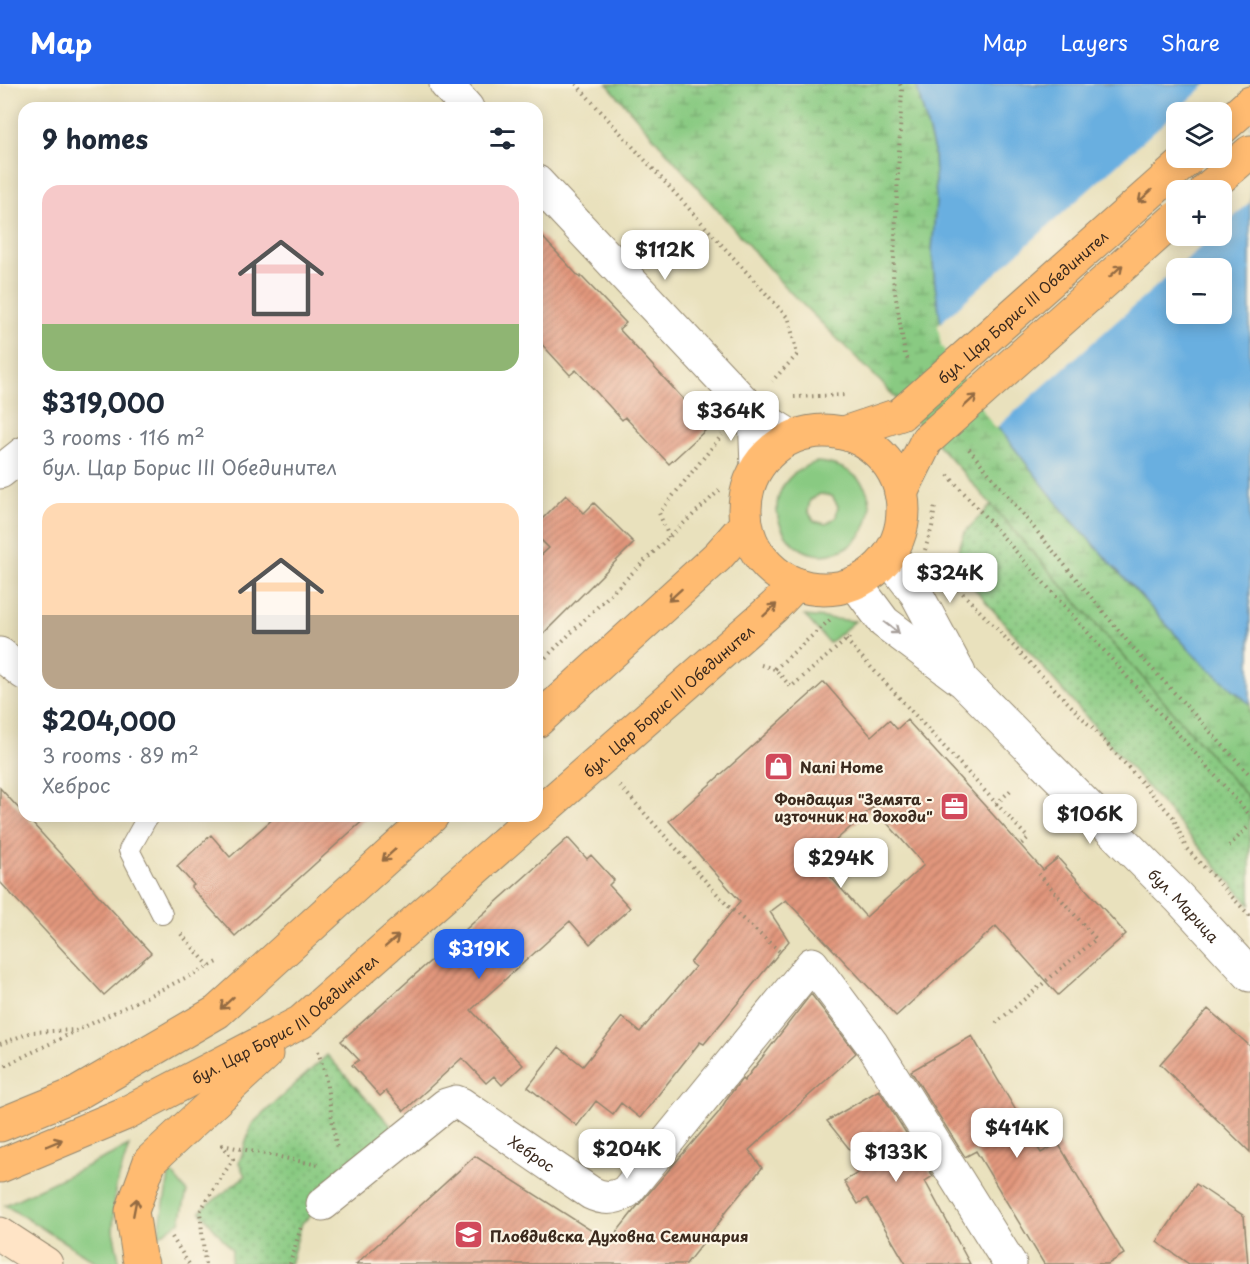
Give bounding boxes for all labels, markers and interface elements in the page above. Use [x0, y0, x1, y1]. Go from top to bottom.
text: Map [30, 21, 92, 64]
text: Map [983, 26, 1027, 58]
text: Layers [1060, 26, 1128, 58]
text: Share [1161, 26, 1220, 58]
map controls [1166, 102, 1232, 324]
button: layers [1166, 102, 1232, 168]
text: 9 homes [42, 119, 148, 158]
icon: filters [486, 122, 519, 155]
button: + [1166, 180, 1232, 246]
one-way arrow [1138, 189, 1153, 203]
icon: home [227, 224, 335, 332]
street label: бул. Цар Борис III Обединител [932, 224, 1113, 388]
pin: $112K [623, 230, 707, 281]
text: $112K [635, 234, 695, 264]
button: − [1166, 258, 1232, 324]
one-way arrow [1108, 264, 1123, 278]
text: $319,000 [42, 383, 165, 422]
pin: $364K [689, 391, 773, 442]
one-way arrow [962, 394, 977, 408]
text: $364K [697, 395, 765, 425]
text: 3 rooms · 116 m² [42, 422, 205, 452]
text: бул. Цар Борис III Обединител [42, 452, 337, 482]
icon: home [227, 542, 335, 650]
pin: $324K [908, 553, 992, 604]
text: $324K [916, 557, 984, 587]
one-way arrow [668, 588, 683, 602]
one-way arrow [763, 603, 778, 617]
street label: бул. Цар Борис III Обединител [577, 618, 759, 782]
one-way arrow [884, 622, 900, 635]
text: $204,000 [42, 701, 176, 740]
text: 3 rooms · 89 m² [42, 740, 199, 770]
shop icon: Nani Home [763, 750, 795, 782]
place label: Nani Home [800, 755, 883, 778]
text: Хеброс [42, 770, 110, 800]
place label: Фондация "Земята - източник на доходи" [774, 787, 933, 827]
office icon: Фондация "Земята - източник на доходи" [938, 791, 970, 823]
pin: $106K [1048, 794, 1132, 845]
text: $106K [1057, 798, 1123, 828]
pin: $294K [799, 838, 883, 889]
text: $294K [808, 842, 874, 872]
one-way arrow [382, 848, 397, 862]
street label: бул. Марица [1144, 863, 1226, 947]
pin: $319K [437, 929, 521, 980]
text: $319K [448, 933, 510, 963]
one-way arrow [384, 934, 399, 948]
street label: бул. Цар Борис III Обединител [187, 948, 383, 1089]
one-way arrow [220, 996, 235, 1010]
pin: $414K [975, 1108, 1059, 1159]
text: $414K [985, 1112, 1049, 1142]
street label: Хеброс [504, 1129, 560, 1177]
pin: $204K [585, 1129, 669, 1180]
pin: $133K [854, 1132, 938, 1183]
text: $204K [593, 1133, 661, 1163]
text: $133K [864, 1136, 928, 1166]
one-way arrow [45, 1137, 63, 1148]
one-way arrow [130, 1198, 141, 1217]
school or university icon: Пловдивска Духовна Семинария [453, 1219, 485, 1251]
place label: Пловдивска Духовна Семинария [490, 1224, 748, 1247]

